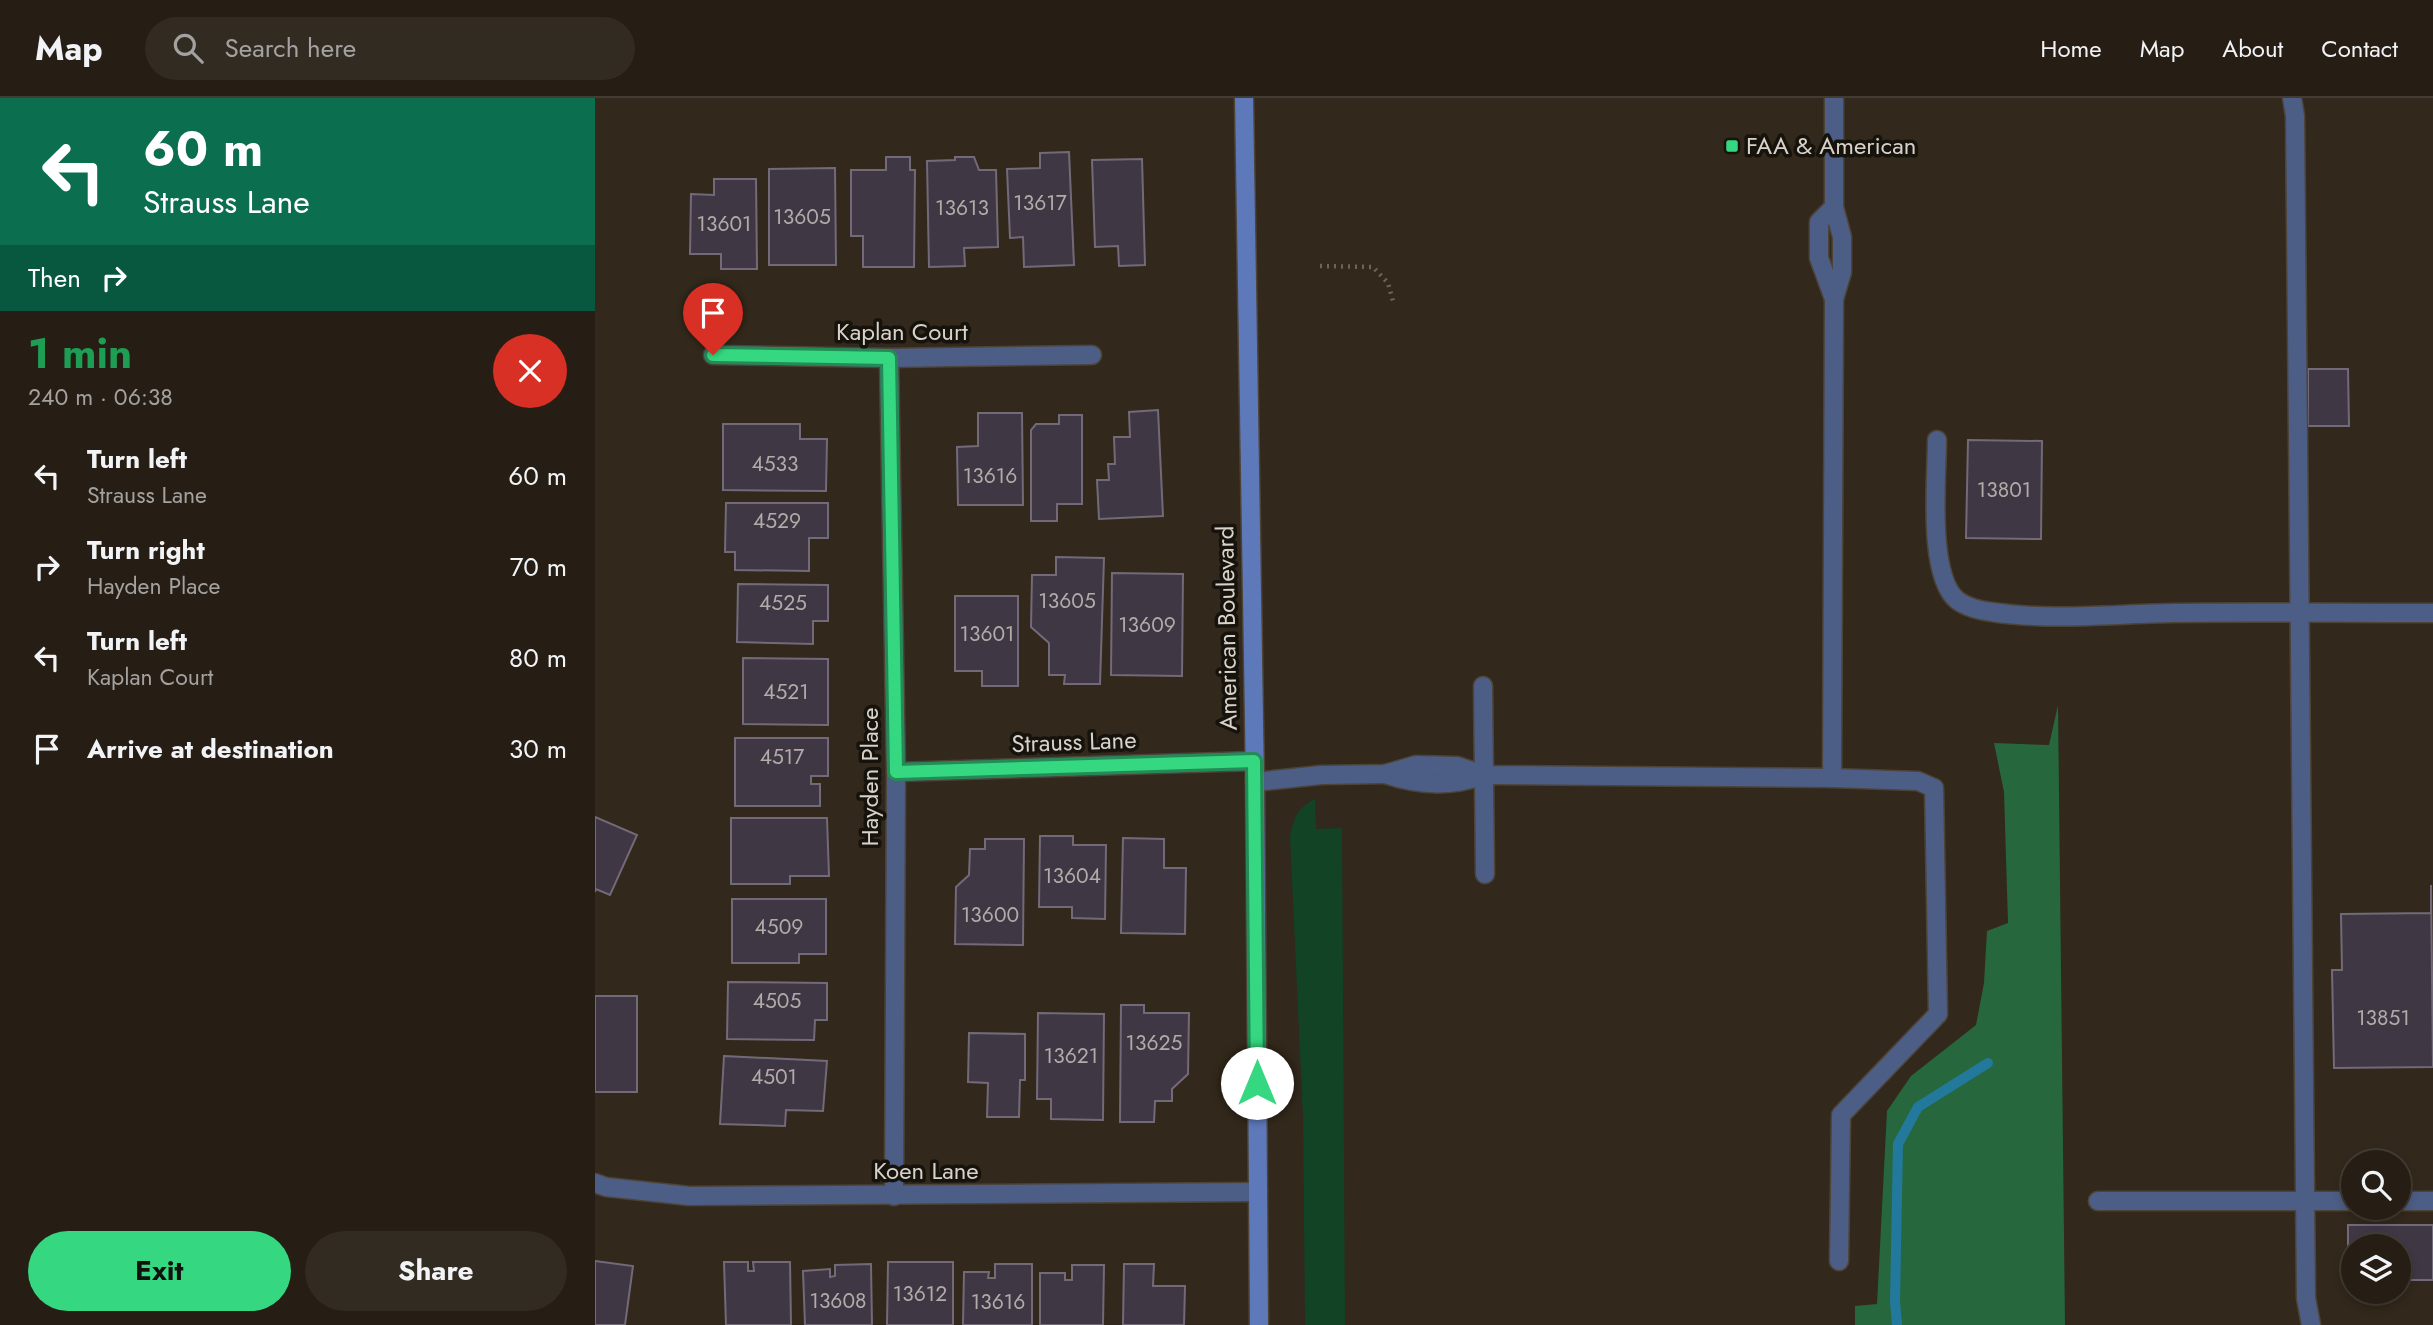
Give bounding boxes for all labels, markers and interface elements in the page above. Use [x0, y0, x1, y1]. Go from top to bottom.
search box [145, 17, 635, 80]
text: Map [35, 25, 103, 72]
icon: search [169, 29, 207, 67]
text: Search here [225, 29, 356, 67]
text: Home [2040, 31, 2102, 66]
text: Map [2140, 31, 2184, 66]
text: About [2222, 31, 2283, 66]
text: Contact [2321, 31, 2398, 66]
text: 60 m [143, 114, 263, 184]
icon: left [28, 126, 119, 217]
place label: FAA & American [1746, 128, 1916, 163]
marker: FAA & American [1724, 138, 1740, 154]
text: Strauss Lane [143, 179, 310, 225]
house number: 13617 [1013, 188, 1067, 218]
house number: 13613 [935, 193, 989, 223]
house number: 13605 [773, 202, 831, 232]
house number: 13601 [696, 209, 752, 239]
text: Then [28, 259, 81, 297]
icon: right [95, 259, 133, 297]
pin [683, 283, 743, 355]
icon: arrive [694, 294, 732, 332]
street label: Kaplan Court [836, 314, 968, 349]
text: 1 min [28, 323, 132, 384]
button: close [493, 334, 567, 408]
text: 240 m · 06:38 [28, 380, 173, 414]
text: Turn left [87, 440, 187, 478]
house number: 4533 [751, 449, 799, 479]
icon: left [28, 457, 66, 495]
text: 60 m [508, 457, 567, 495]
house number: 13616 [963, 461, 1017, 491]
house number: 13801 [1977, 475, 2031, 505]
text: Strauss Lane [87, 478, 207, 512]
house number: 4529 [753, 506, 801, 536]
street label: American Boulevard [1207, 525, 1246, 731]
text: Turn right [87, 531, 205, 569]
icon: right [28, 548, 66, 586]
text: 70 m [510, 548, 567, 586]
text: Hayden Place [87, 569, 220, 603]
house number: 13605 [1038, 586, 1096, 616]
house number: 4525 [759, 588, 807, 618]
house number: 13609 [1118, 610, 1176, 640]
house number: 13601 [959, 619, 1015, 649]
text: Turn left [87, 622, 187, 660]
icon: left [28, 639, 66, 677]
text: 80 m [509, 639, 567, 677]
text: Kaplan Court [87, 660, 213, 694]
house number: 4521 [763, 677, 809, 707]
street label: Hayden Place [852, 707, 887, 847]
street label: Strauss Lane [1011, 722, 1137, 761]
icon: arrive [28, 730, 66, 768]
text: Arrive at destination [87, 730, 334, 768]
text: 30 m [509, 730, 567, 768]
house number: 4517 [760, 742, 804, 772]
house number: 13604 [1043, 861, 1101, 891]
house number: 13600 [961, 900, 1019, 930]
house number: 4509 [755, 912, 803, 942]
house number: 4505 [753, 986, 801, 1016]
house number: 13851 [2356, 1003, 2410, 1033]
house number: 13625 [1126, 1028, 1182, 1058]
house number: 13621 [1044, 1041, 1098, 1071]
position arrow [1220, 1046, 1294, 1120]
house number: 4501 [751, 1062, 797, 1092]
map controls [2341, 1150, 2411, 1304]
button: search [2341, 1150, 2411, 1220]
street label: Koen Lane [873, 1153, 979, 1188]
button: Exit [28, 1231, 291, 1311]
button: Share [305, 1231, 567, 1311]
button: layers [2341, 1234, 2411, 1304]
house number: 13612 [893, 1279, 947, 1309]
house number: 13608 [809, 1286, 867, 1316]
house number: 13616 [971, 1287, 1025, 1317]

